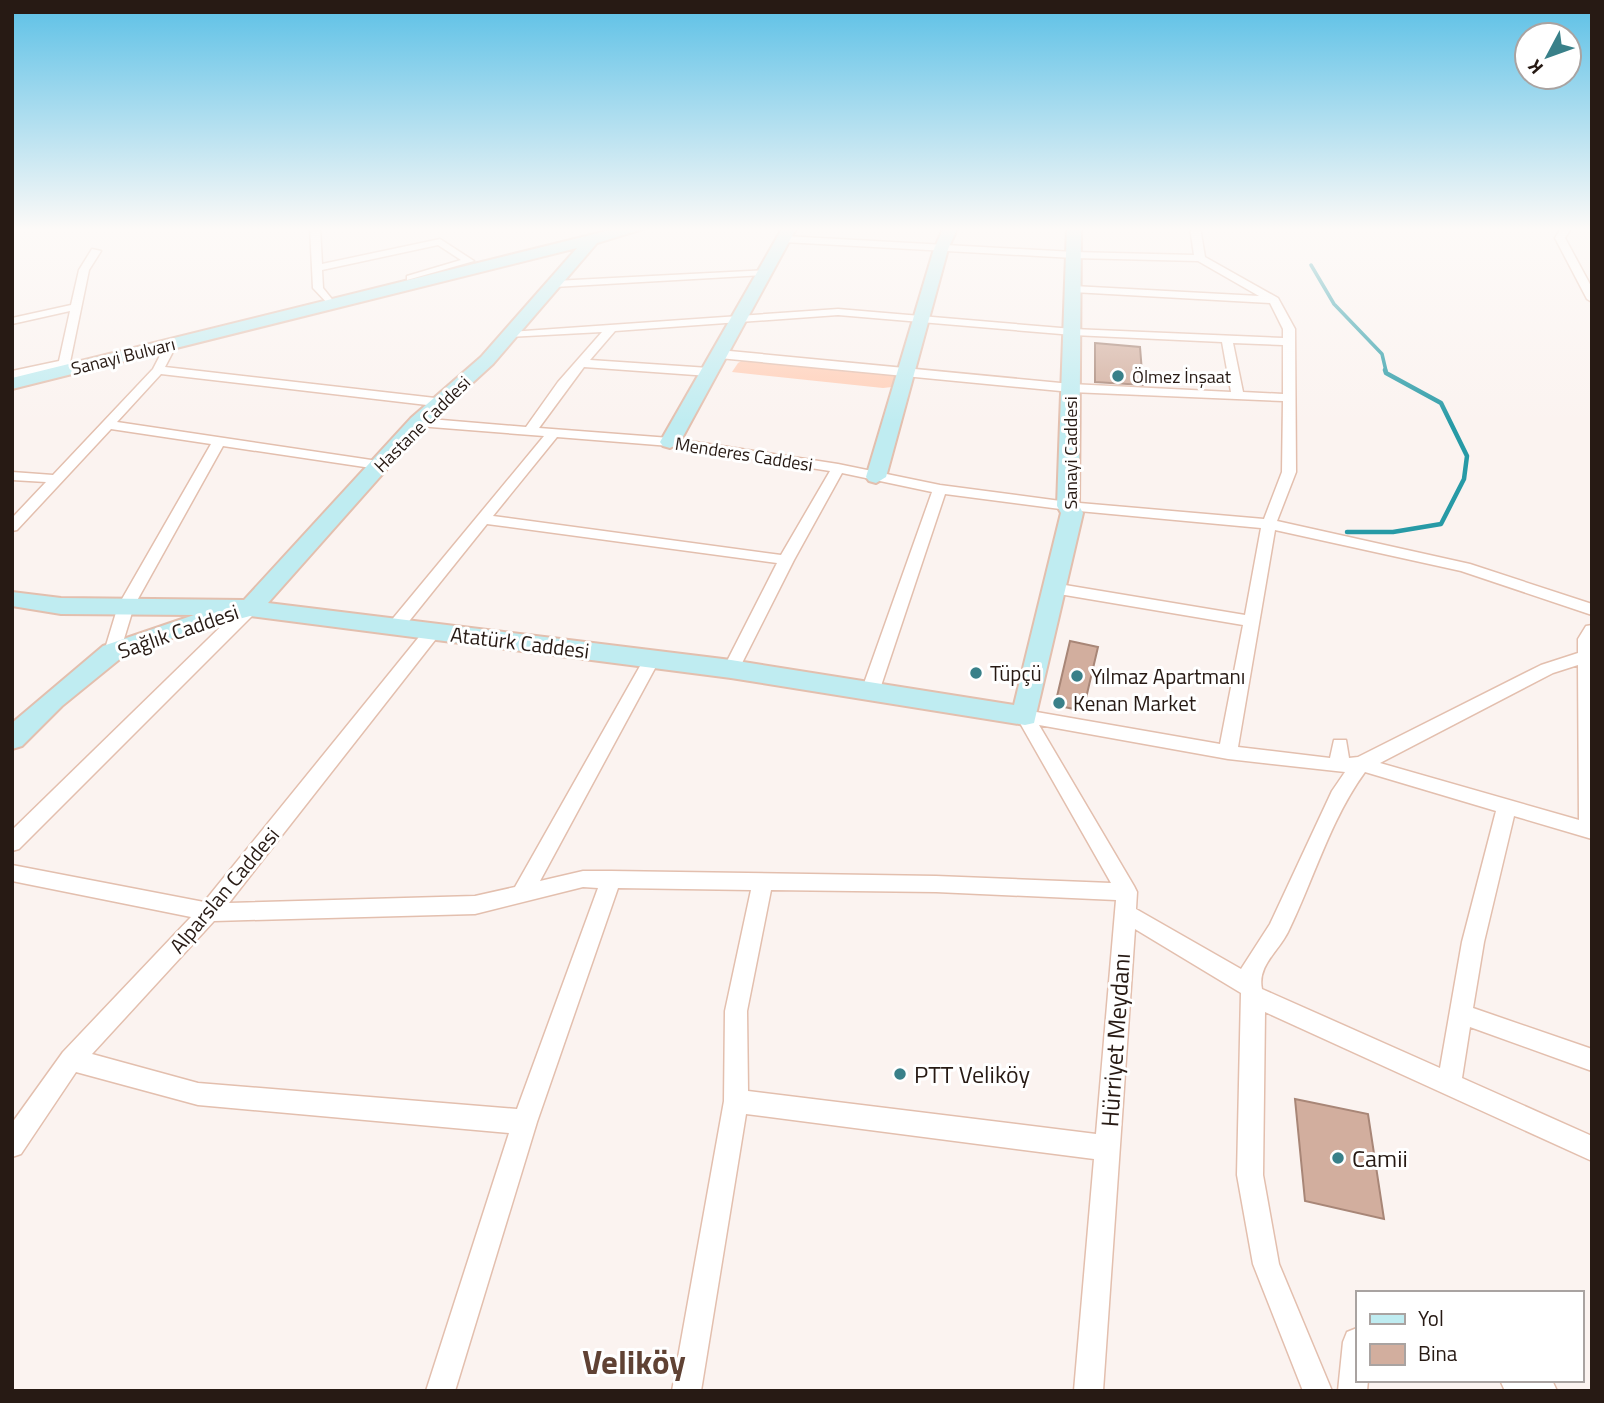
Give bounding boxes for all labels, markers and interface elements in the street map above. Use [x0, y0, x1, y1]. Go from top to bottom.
north arrow [1513, 21, 1583, 91]
text: K [1520, 54, 1549, 81]
street label: Sanayi Bulvarı [68, 330, 178, 382]
place label: Ölmez İnşaat [1132, 363, 1232, 390]
marker: Ölmez İnşaat [1110, 368, 1126, 384]
street label: Hastane Caddesi [368, 370, 476, 478]
street label: Sanayi Caddesi [1057, 396, 1084, 510]
street label: Menderes Caddesi [673, 430, 815, 478]
street label: Sağlık Caddesi [113, 595, 243, 667]
street label: Atatürk Caddesi [449, 618, 591, 666]
place label: Tüpçü [990, 657, 1042, 689]
place label: Yılmaz Apartmanı [1091, 660, 1245, 692]
marker: Tüpçü [968, 665, 984, 681]
marker: Yılmaz Apartmanı [1069, 668, 1085, 684]
place label: Kenan Market [1073, 687, 1197, 719]
marker: Kenan Market [1051, 695, 1067, 711]
street label: Alparslan Caddesi [161, 820, 287, 960]
street label: Hürriyet Meydanı [1091, 952, 1139, 1128]
place label: PTT Veliköy [914, 1056, 1030, 1092]
marker: PTT Veliköy [892, 1066, 908, 1082]
place label: Camii [1352, 1140, 1408, 1176]
marker: Camii [1330, 1150, 1346, 1166]
legend [1356, 1291, 1583, 1382]
text: Yol [1418, 1302, 1444, 1334]
district label: Veliköy [582, 1337, 686, 1387]
text: Bina [1418, 1337, 1458, 1369]

